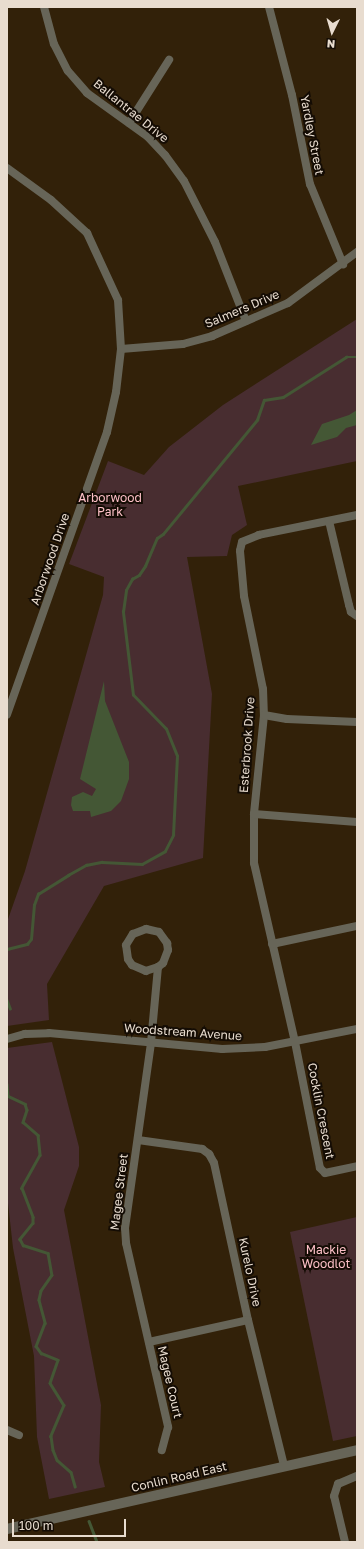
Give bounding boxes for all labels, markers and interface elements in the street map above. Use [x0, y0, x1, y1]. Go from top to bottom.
north arrow [312, 12, 352, 52]
text: N [326, 38, 336, 51]
street label: Ballantrae Drive [91, 76, 171, 146]
street label: Yardley Street [297, 94, 327, 176]
street label: Salmers Drive [203, 287, 281, 331]
park label: Arborwood Park [78, 491, 142, 519]
street label: Arborwood Drive [28, 511, 72, 607]
street label: Esterbrook Drive [236, 697, 258, 793]
street label: Woodstream Avenue [124, 1021, 242, 1043]
street label: Cocklin Crescent [305, 1062, 337, 1160]
street label: Magee Street [107, 1153, 131, 1231]
street label: Kurelo Drive [236, 1236, 264, 1308]
park label: Mackie Woodlot [302, 1243, 350, 1271]
street label: Magee Court [155, 1344, 185, 1420]
street label: Conlin Road East [130, 1459, 228, 1495]
scale bar [14, 1511, 128, 1537]
text: 100 m [19, 1518, 53, 1533]

